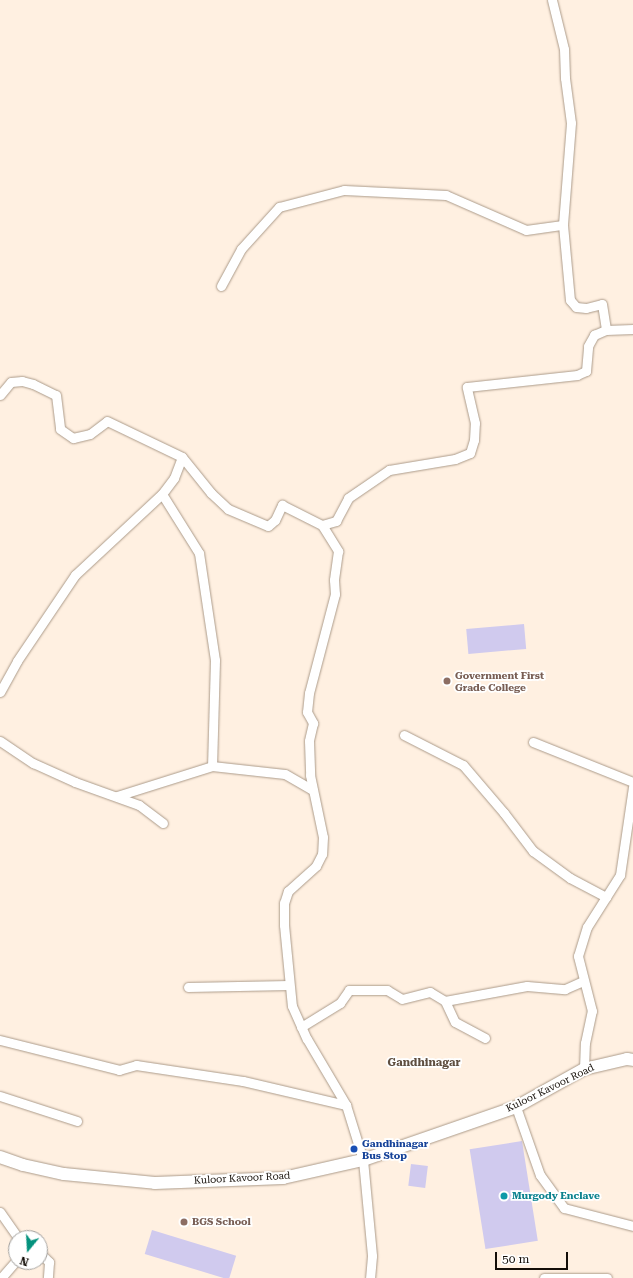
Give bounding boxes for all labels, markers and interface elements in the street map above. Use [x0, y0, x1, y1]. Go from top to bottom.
place label: Government First Grade College [455, 669, 544, 692]
marker: Government First Grade College [442, 676, 452, 686]
district label: Gandhinagar [388, 1056, 460, 1070]
street label: Kuloor Kavoor Road [504, 1061, 596, 1115]
place label: Gandhinagar Bus Stop [362, 1137, 428, 1160]
marker: Gandhinagar Bus Stop [349, 1144, 359, 1154]
street label: Kuloor Kavoor Road [193, 1169, 291, 1187]
place label: Murgody Enclave [512, 1190, 600, 1202]
marker: Murgody Enclave [499, 1191, 509, 1201]
place label: BGS School [192, 1216, 251, 1228]
marker: BGS School [179, 1217, 189, 1227]
north arrow [8, 1230, 48, 1270]
scale bar [497, 1244, 570, 1270]
text: 50 m [502, 1252, 529, 1266]
text: N [18, 1253, 30, 1268]

